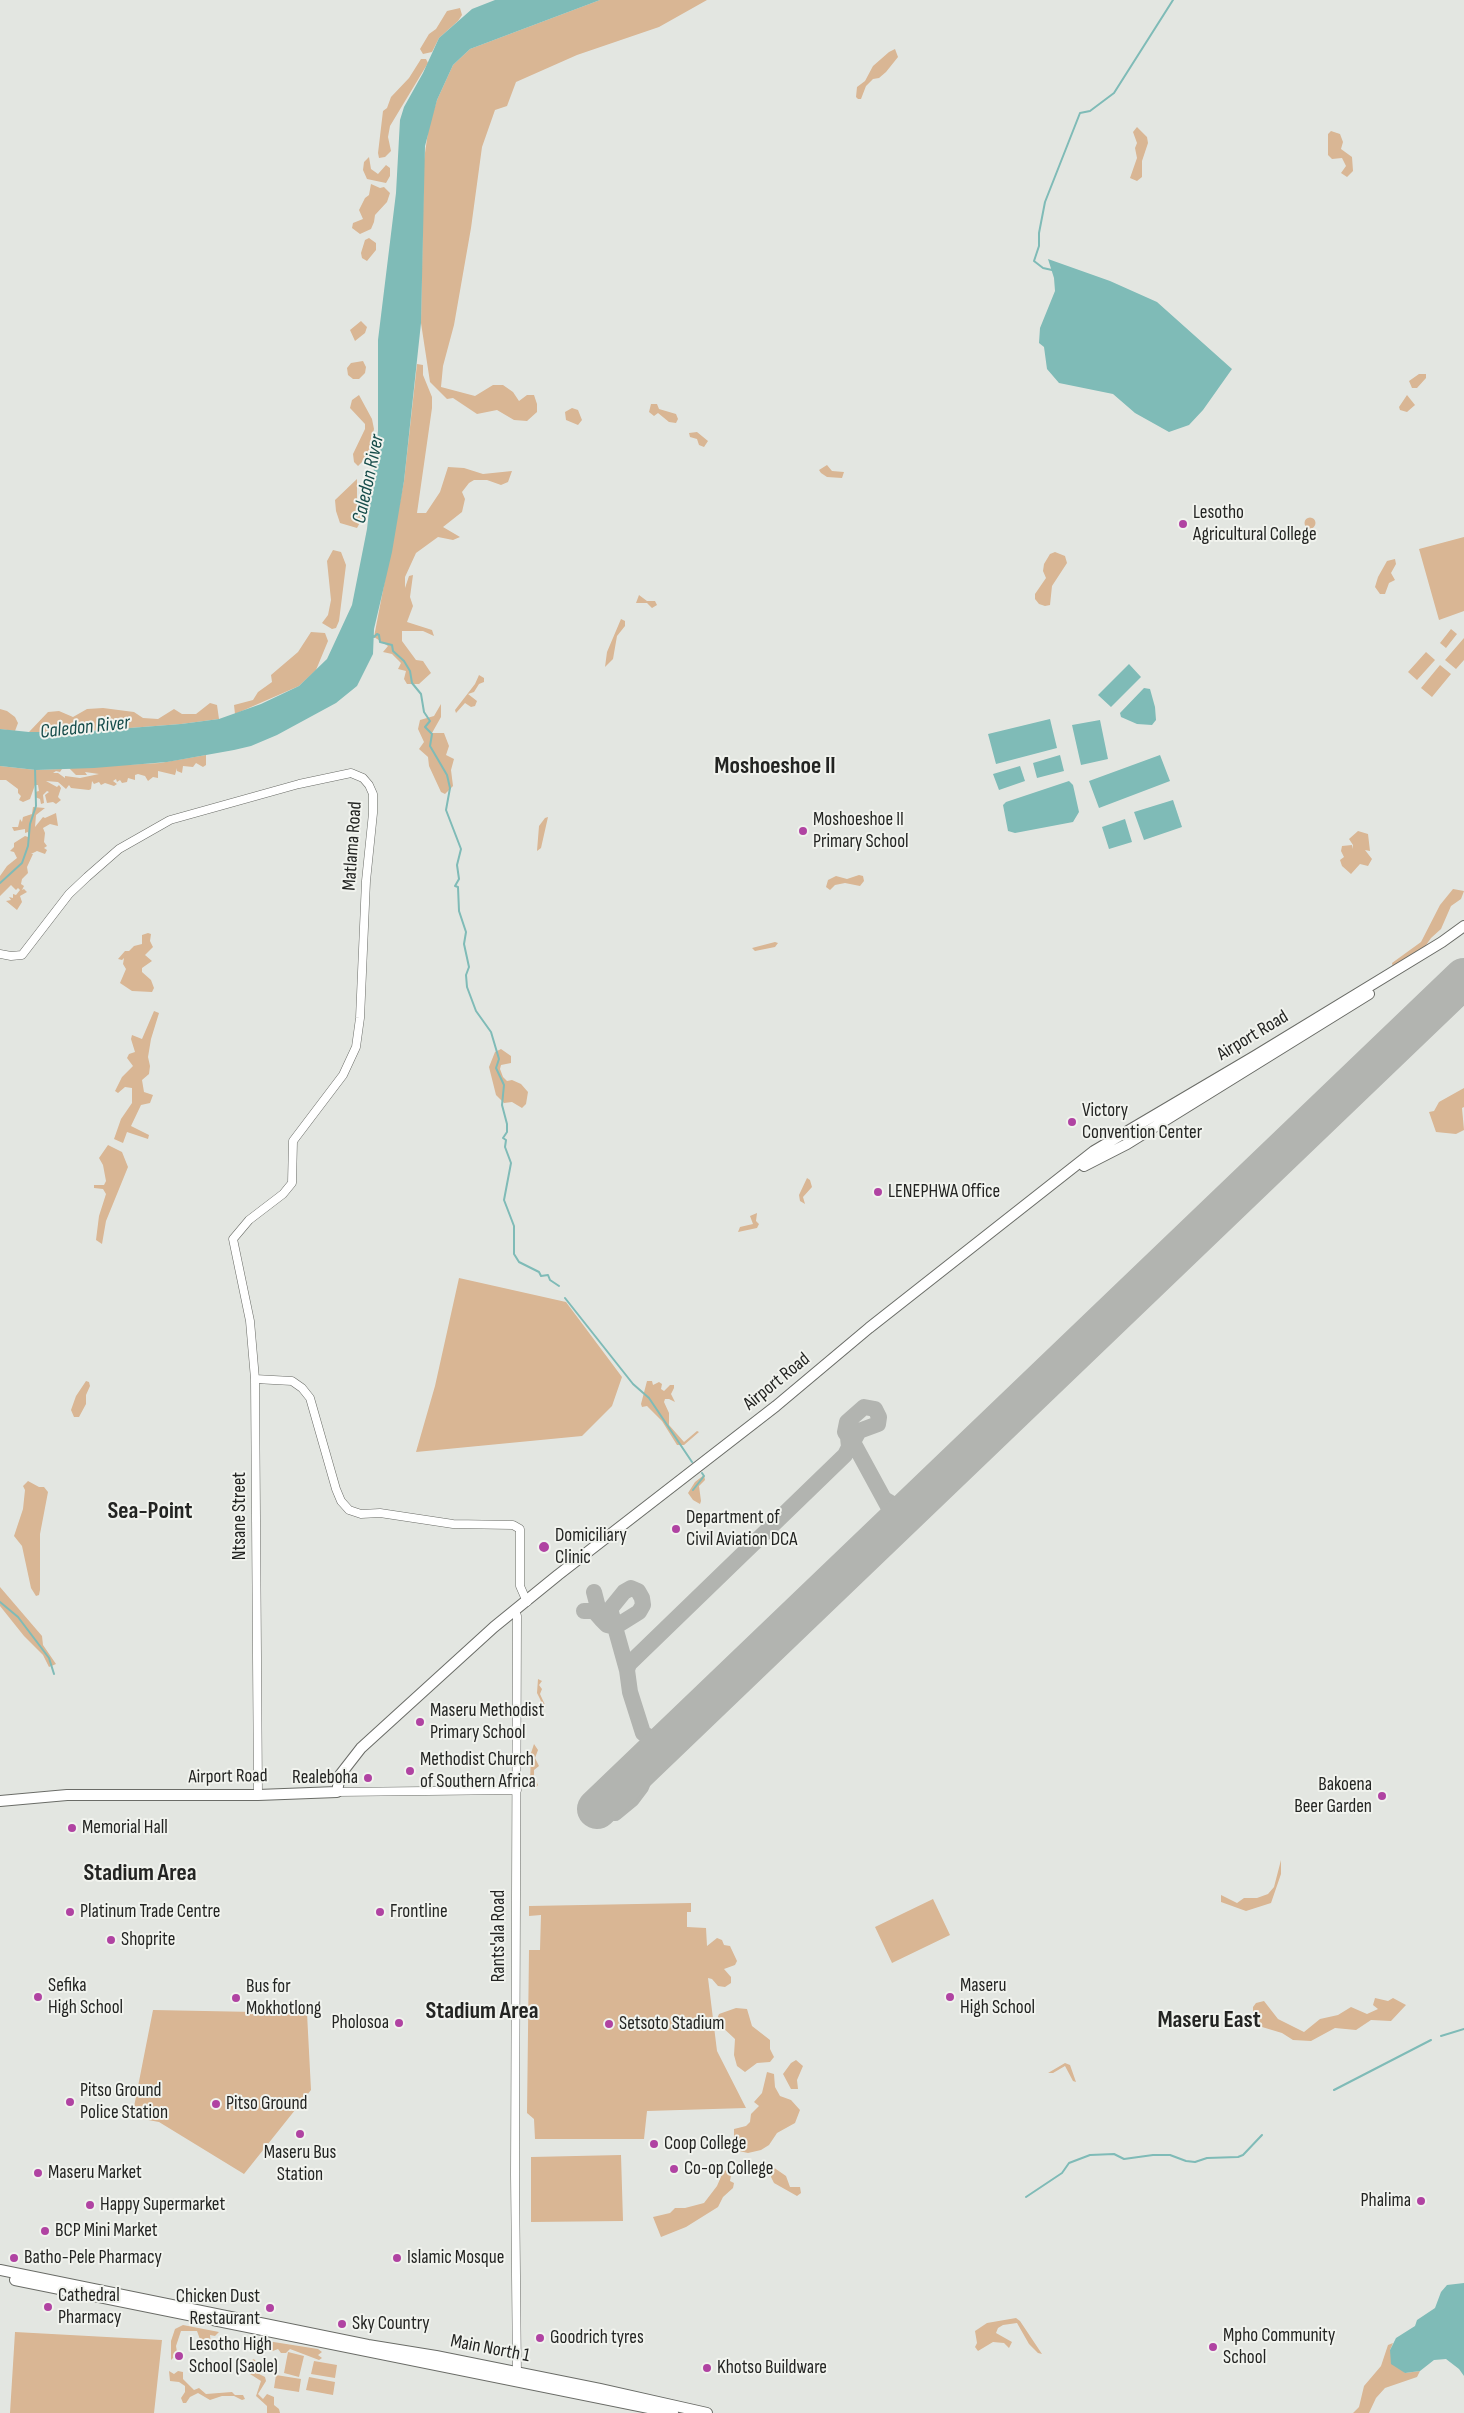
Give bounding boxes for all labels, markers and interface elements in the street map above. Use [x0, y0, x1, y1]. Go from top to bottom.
water label: Caledon River [348, 432, 390, 526]
place label: Lesotho Agricultural College [1193, 502, 1317, 546]
marker: Lesotho Agricultural College [1177, 518, 1189, 530]
water label: Caledon River [39, 711, 131, 745]
district label: Moshoeshoe II [714, 753, 836, 781]
street label: Matlama Road [339, 801, 367, 891]
place label: Moshoeshoe II Primary School [813, 809, 909, 853]
marker: Moshoeshoe II Primary School [797, 825, 809, 837]
street label: Airport Road [1213, 1006, 1293, 1066]
place label: Victory Convention Center [1082, 1100, 1202, 1144]
marker: Victory Convention Center [1066, 1116, 1078, 1128]
place label: LENEPHWA Office [888, 1181, 1000, 1203]
marker: LENEPHWA Office [872, 1186, 884, 1198]
street label: Airport Road [739, 1348, 815, 1416]
street label: Ntsane Street [229, 1472, 251, 1560]
district label: Sea-Point [108, 1498, 192, 1526]
place label: Department of Civil Aviation DCA [686, 1507, 797, 1551]
marker: Department of Civil Aviation DCA [670, 1523, 682, 1535]
place label: Domiciliary Clinic [555, 1525, 627, 1569]
marker: Domiciliary Clinic [537, 1540, 551, 1554]
place label: Maseru Methodist Primary School [430, 1700, 544, 1744]
marker: Maseru Methodist Primary School [414, 1716, 426, 1728]
place label: Methodist Church of Southern Africa [420, 1749, 536, 1793]
street label: Airport Road [188, 1765, 268, 1789]
marker: Methodist Church of Southern Africa [404, 1765, 416, 1777]
place label: Realeboha [292, 1767, 358, 1789]
marker: Realeboha [362, 1772, 374, 1784]
place label: Bakoena Beer Garden [1294, 1774, 1372, 1818]
marker: Bakoena Beer Garden [1376, 1790, 1388, 1802]
place label: Memorial Hall [82, 1817, 168, 1839]
marker: Memorial Hall [66, 1822, 78, 1834]
district label: Stadium Area [84, 1860, 196, 1888]
street label: Rants'ala Road [488, 1890, 510, 1982]
place label: Platinum Trade Centre [80, 1901, 220, 1923]
place label: Frontline [390, 1901, 448, 1923]
marker: Platinum Trade Centre [64, 1906, 76, 1918]
marker: Frontline [374, 1906, 386, 1918]
place label: Shoprite [121, 1929, 175, 1951]
marker: Shoprite [105, 1934, 117, 1946]
place label: Sefika High School [48, 1975, 123, 2019]
place label: Maseru High School [960, 1975, 1035, 2019]
place label: Bus for Mokhotlong [246, 1976, 321, 2020]
marker: Sefika High School [32, 1991, 44, 2003]
marker: Maseru High School [944, 1991, 956, 2003]
marker: Bus for Mokhotlong [230, 1992, 242, 2004]
district label: Stadium Area [426, 1998, 538, 2026]
district label: Maseru East [1157, 2007, 1261, 2035]
place label: Pholosoa [332, 2012, 389, 2034]
place label: Setsoto Stadium [619, 2013, 724, 2035]
marker: Pholosoa [393, 2017, 405, 2029]
marker: Setsoto Stadium [603, 2018, 615, 2030]
place label: Pitso Ground Police Station [80, 2080, 168, 2124]
place label: Pitso Ground [226, 2093, 307, 2115]
marker: Pitso Ground Police Station [64, 2096, 76, 2108]
marker: Pitso Ground [210, 2098, 222, 2110]
marker: Maseru Bus Station [294, 2128, 306, 2140]
place label: Coop College [664, 2133, 746, 2155]
marker: Coop College [648, 2138, 660, 2150]
place label: Maseru Bus Station [264, 2142, 336, 2186]
place label: Co-op College [684, 2158, 773, 2180]
place label: Maseru Market [48, 2162, 142, 2184]
marker: Co-op College [668, 2163, 680, 2175]
marker: Maseru Market [32, 2167, 44, 2179]
place label: Phalima [1361, 2190, 1411, 2212]
place label: Happy Supermarket [100, 2194, 225, 2216]
marker: Phalima [1415, 2195, 1427, 2207]
marker: Happy Supermarket [84, 2199, 96, 2211]
place label: BCP Mini Market [55, 2220, 158, 2242]
marker: BCP Mini Market [39, 2225, 51, 2237]
place label: Batho-Pele Pharmacy [24, 2247, 162, 2269]
place label: Islamic Mosque [407, 2247, 504, 2269]
marker: Batho-Pele Pharmacy [8, 2252, 20, 2264]
marker: Islamic Mosque [391, 2252, 403, 2264]
place label: Cathedral Pharmacy [58, 2285, 121, 2329]
place label: Chicken Dust Restaurant [176, 2286, 260, 2330]
marker: Cathedral Pharmacy [42, 2301, 54, 2313]
marker: Chicken Dust Restaurant [264, 2302, 276, 2314]
place label: Sky Country [352, 2313, 430, 2335]
marker: Sky Country [336, 2318, 348, 2330]
place label: Mpho Community School [1223, 2325, 1335, 2369]
place label: Goodrich tyres [550, 2327, 644, 2349]
street label: Main North 1 [448, 2330, 532, 2368]
marker: Goodrich tyres [534, 2332, 546, 2344]
place label: Lesotho High School (Saole) [189, 2334, 278, 2378]
marker: Mpho Community School [1207, 2341, 1219, 2353]
marker: Lesotho High School (Saole) [173, 2350, 185, 2362]
place label: Khotso Buildware [717, 2357, 827, 2379]
marker: Khotso Buildware [701, 2362, 713, 2374]

